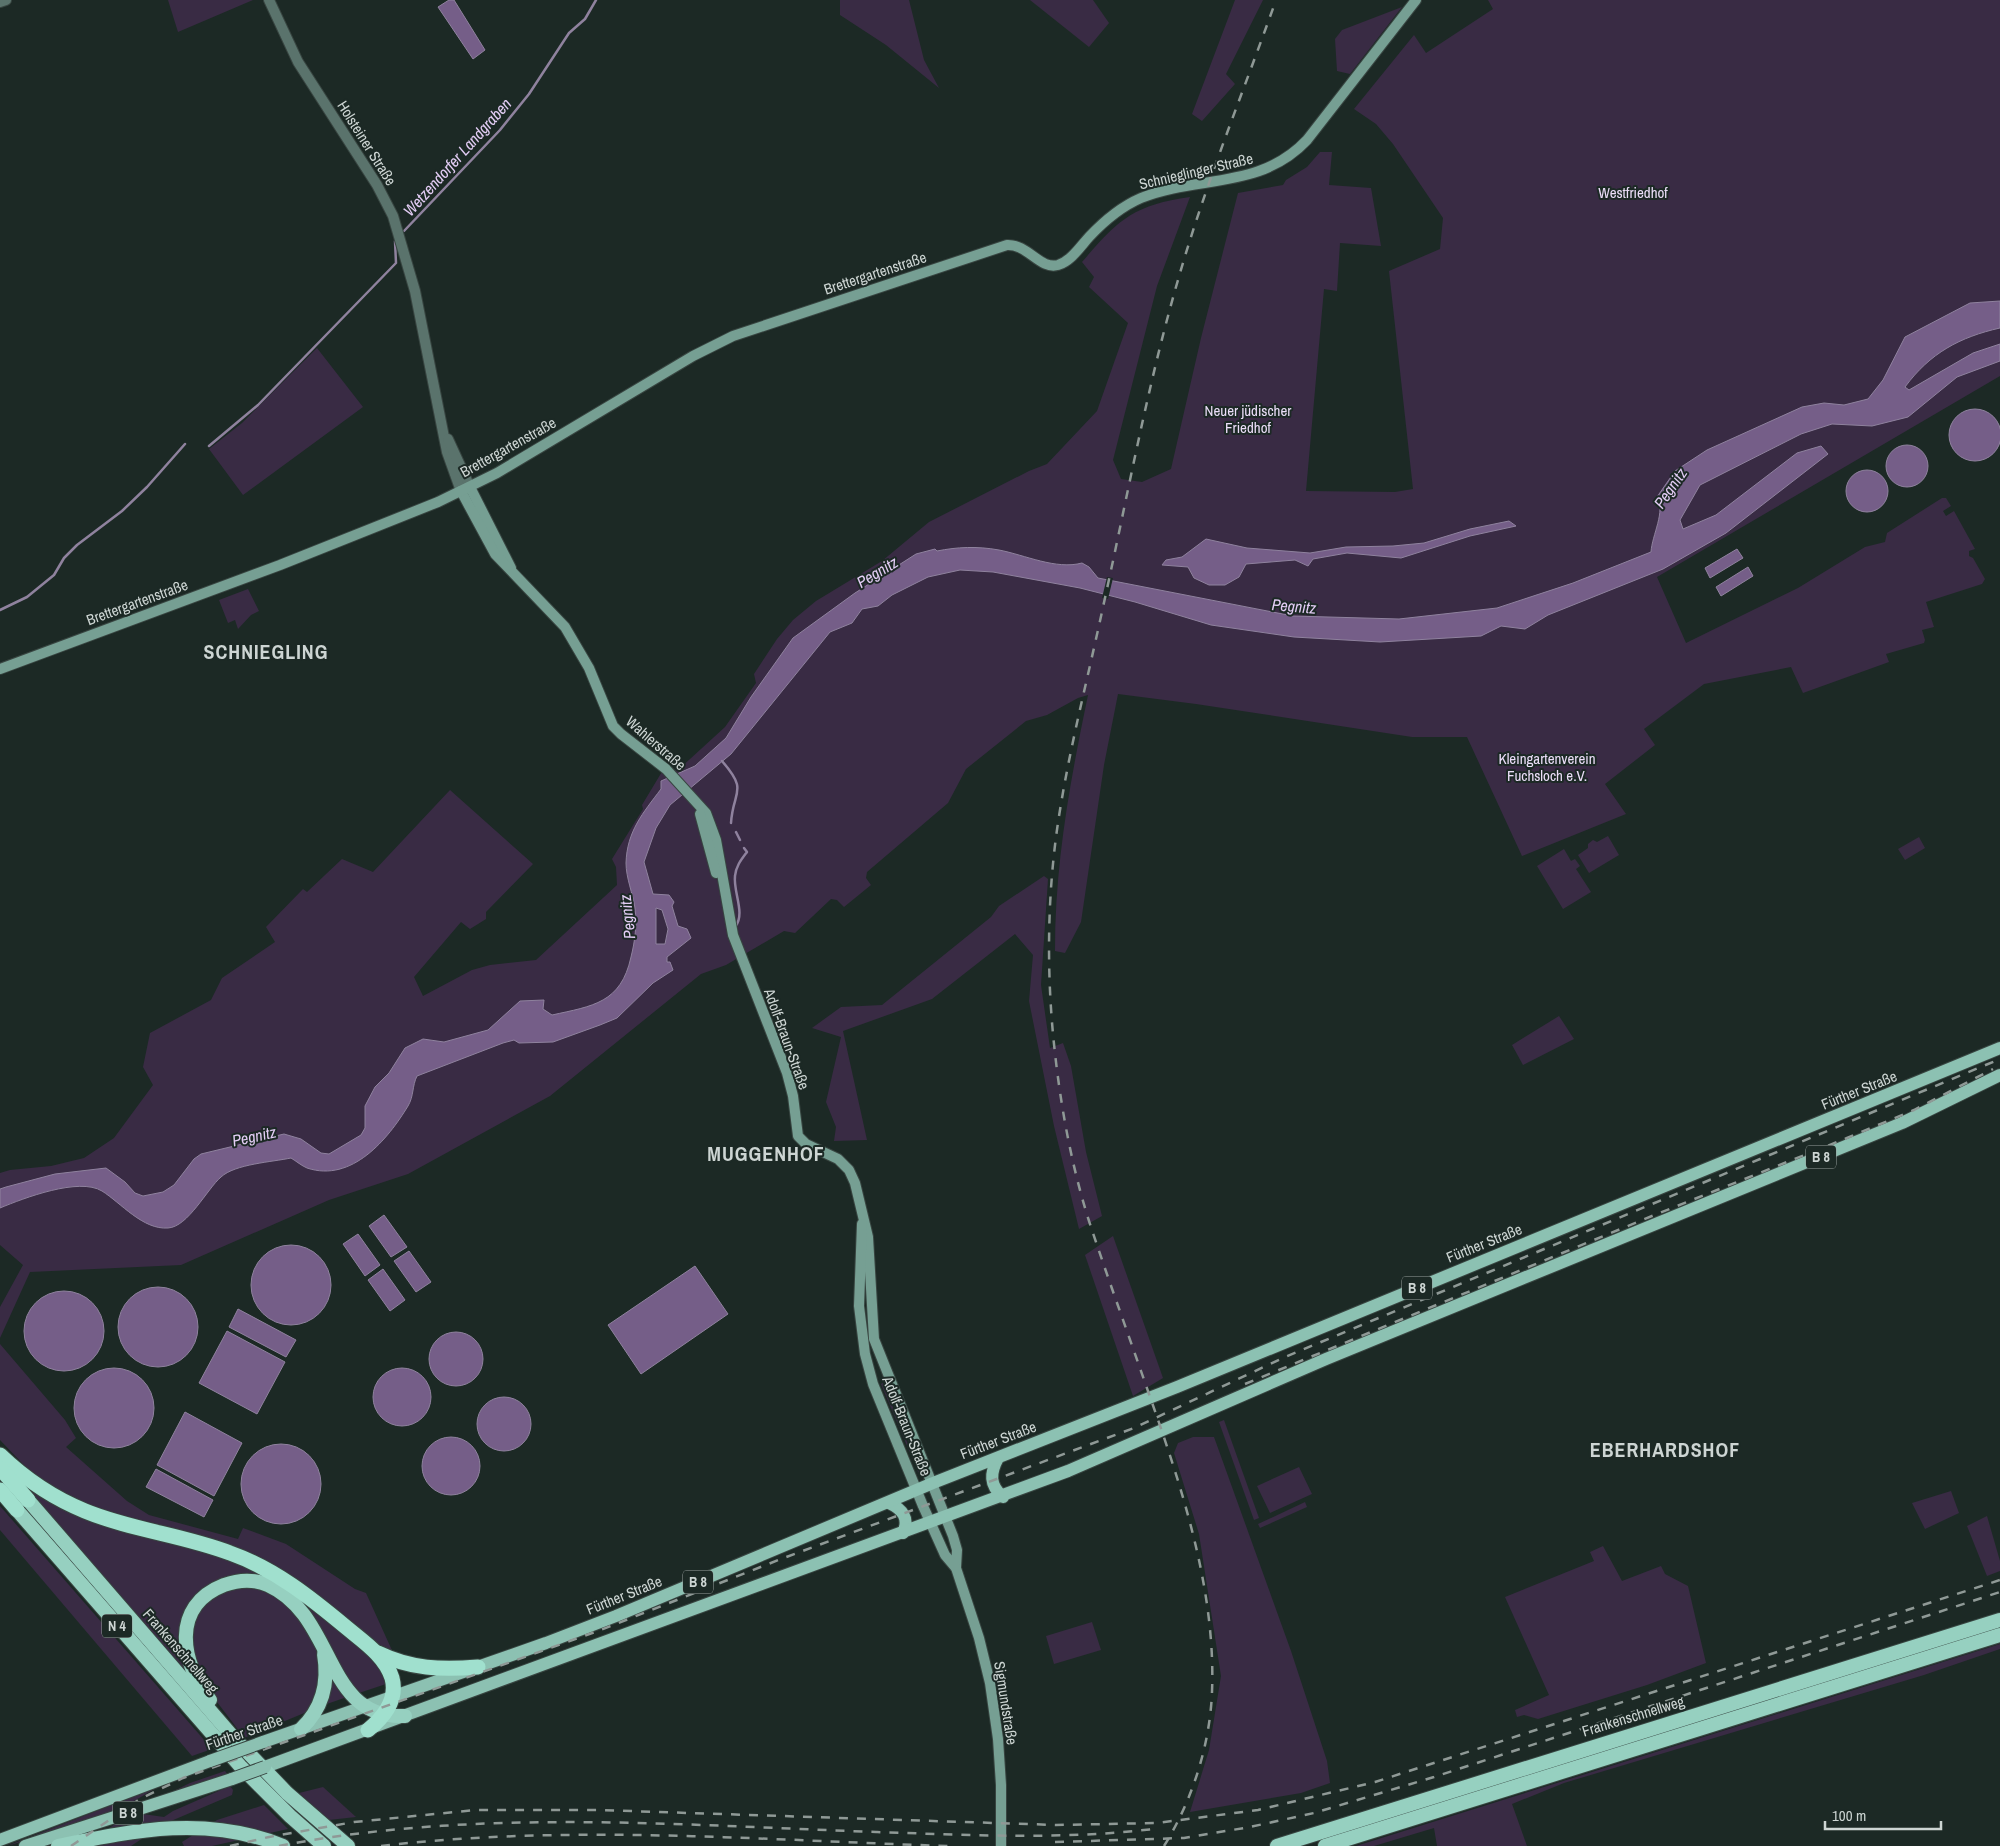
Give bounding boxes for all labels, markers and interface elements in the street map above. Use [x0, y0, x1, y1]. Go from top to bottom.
water label: Wetzendorfer Landgraben [398, 93, 516, 221]
street label: Holsteiner Straße [333, 97, 402, 190]
street label: Schnieglinger Straße [1137, 148, 1255, 194]
park label: Westfriedhof [1598, 182, 1668, 203]
street label: Brettergartenstraße [821, 246, 929, 299]
park label: Neuer jüdischer Friedhof [1205, 400, 1291, 438]
street label: Brettergartenstraße [456, 412, 560, 482]
water label: Pegnitz [1648, 463, 1692, 513]
water label: Pegnitz [852, 551, 902, 593]
street label: Brettergartenstraße [83, 574, 191, 630]
water label: Pegnitz [1271, 593, 1318, 619]
district label: SCHNIEGLING [204, 638, 328, 665]
street label: Wahlerstraße [621, 711, 691, 775]
park label: Kleingartenverein Fuchsloch e.V. [1498, 748, 1596, 786]
water label: Pegnitz [614, 893, 640, 940]
street label: Adolf-Braun-Straße [759, 985, 815, 1093]
street label: Fürther Straße [1818, 1065, 1900, 1115]
water label: Pegnitz [230, 1121, 278, 1151]
district label: MUGGENHOF [707, 1140, 825, 1167]
road number: B 8 [1806, 1146, 1836, 1168]
street label: Fürther Straße [1443, 1218, 1525, 1268]
road number: B 8 [1402, 1276, 1432, 1300]
street label: Adolf-Braun-Straße [877, 1372, 937, 1479]
street label: Fürther Straße [957, 1416, 1039, 1464]
district label: EBERHARDSHOF [1590, 1436, 1740, 1463]
street label: Fürther Straße [583, 1570, 665, 1620]
road number: B 8 [683, 1570, 713, 1594]
street label: Frankenschnellweg [138, 1604, 224, 1698]
road number: N 4 [102, 1614, 132, 1638]
street label: Sigmundstraße [989, 1660, 1023, 1746]
street label: Frankenschnellweg [1579, 1690, 1687, 1742]
street label: Fürther Straße [203, 1709, 285, 1755]
scale bar [1825, 1798, 1941, 1830]
road number: B 8 [113, 1802, 143, 1825]
text: 100 m [1832, 1805, 1866, 1826]

